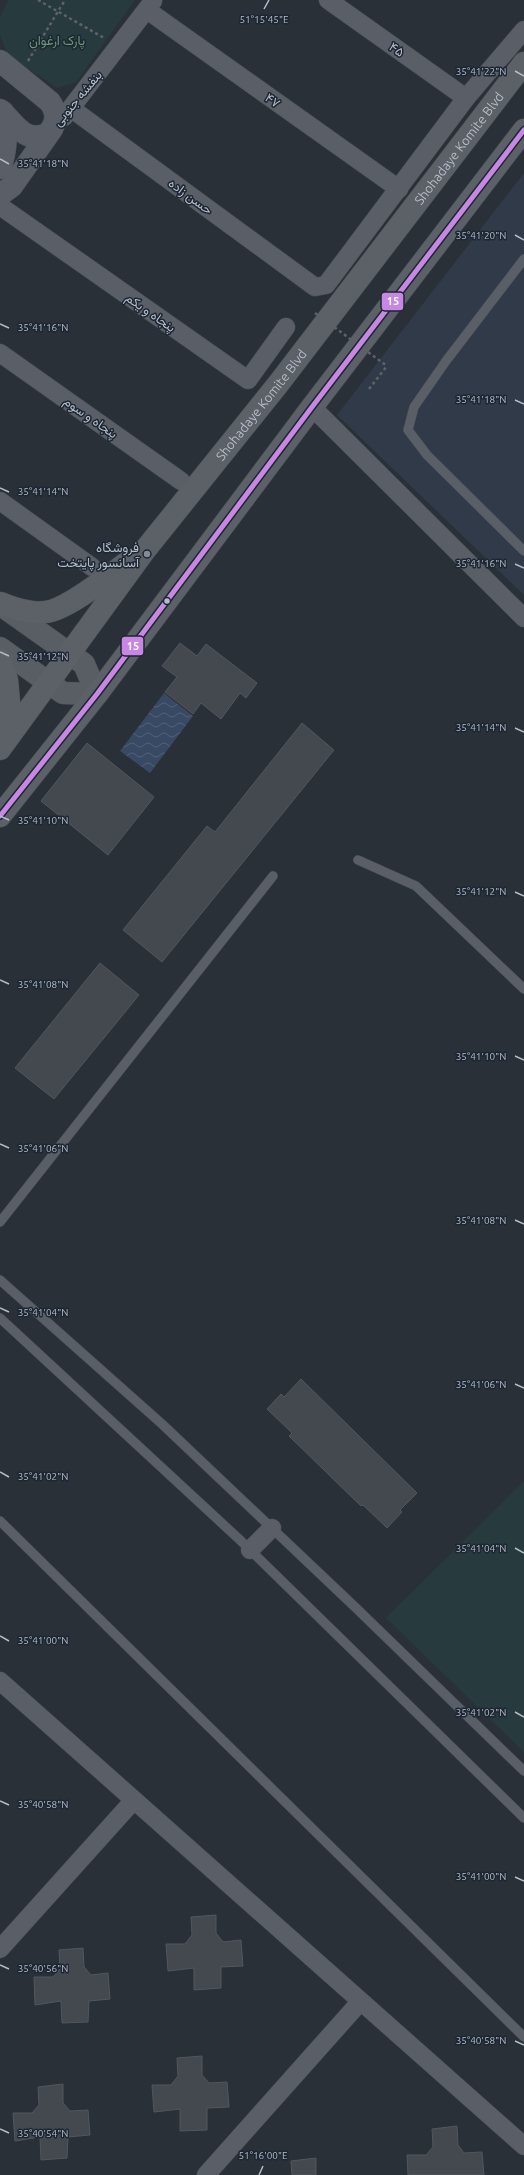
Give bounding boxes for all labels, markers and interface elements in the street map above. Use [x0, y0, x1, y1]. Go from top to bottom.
text: 51°15'45"E [239, 14, 289, 25]
park label: پارک ارغوان [29, 33, 85, 50]
street label: ۴۵ [387, 39, 407, 59]
text: 35°41'22"N [456, 66, 506, 77]
street label: بنفشه جنوبی [50, 67, 106, 130]
street label: Shohadaye Komite Blvd [411, 89, 506, 207]
street label: ۴۷ [263, 90, 283, 110]
text: 35°41'18"N [18, 158, 68, 169]
street label: حسن زاده [165, 175, 216, 218]
text: 35°41'20"N [456, 230, 506, 241]
street label: پنجاه و یکم [122, 290, 179, 337]
line badge: 15 [381, 292, 404, 311]
text: 15 [387, 295, 399, 307]
text: 35°41'16"N [18, 322, 68, 333]
street label: Shohadaye Komite Blvd [213, 347, 309, 463]
street label: پنجاه و سوم [60, 393, 121, 443]
text: 35°41'18"N [456, 394, 506, 405]
text: 35°41'14"N [18, 486, 68, 497]
place label: فروشگاه آسانسور پایتخت [57, 540, 140, 572]
marker: فروشگاه آسانسور پایتخت [142, 549, 152, 559]
text: 35°41'16"N [456, 558, 506, 569]
unlabelled marker [162, 596, 172, 606]
line badge: 15 [121, 636, 144, 656]
text: 15 [127, 640, 139, 652]
text: 35°41'12"N [18, 651, 68, 662]
text: 35°41'14"N [456, 722, 506, 733]
text: 35°41'10"N [18, 815, 68, 826]
text: 35°41'12"N [456, 886, 506, 897]
text: 35°41'08"N [18, 979, 68, 990]
text: 35°41'10"N [456, 1051, 506, 1062]
text: 35°41'06"N [18, 1143, 68, 1154]
text: 35°41'08"N [456, 1215, 506, 1226]
text: 35°41'04"N [18, 1307, 68, 1318]
text: 35°41'06"N [456, 1379, 506, 1390]
text: 35°41'02"N [18, 1471, 68, 1482]
text: 35°41'04"N [456, 1543, 506, 1554]
text: 35°41'00"N [18, 1635, 68, 1646]
text: 35°41'02"N [456, 1707, 506, 1718]
text: 35°40'58"N [18, 1799, 68, 1810]
text: 35°41'00"N [456, 1871, 506, 1882]
text: 35°40'56"N [18, 1963, 68, 1974]
text: 35°40'58"N [456, 2035, 506, 2046]
text: 35°40'54"N [18, 2128, 68, 2139]
text: 51°16'00"E [238, 2150, 288, 2161]

